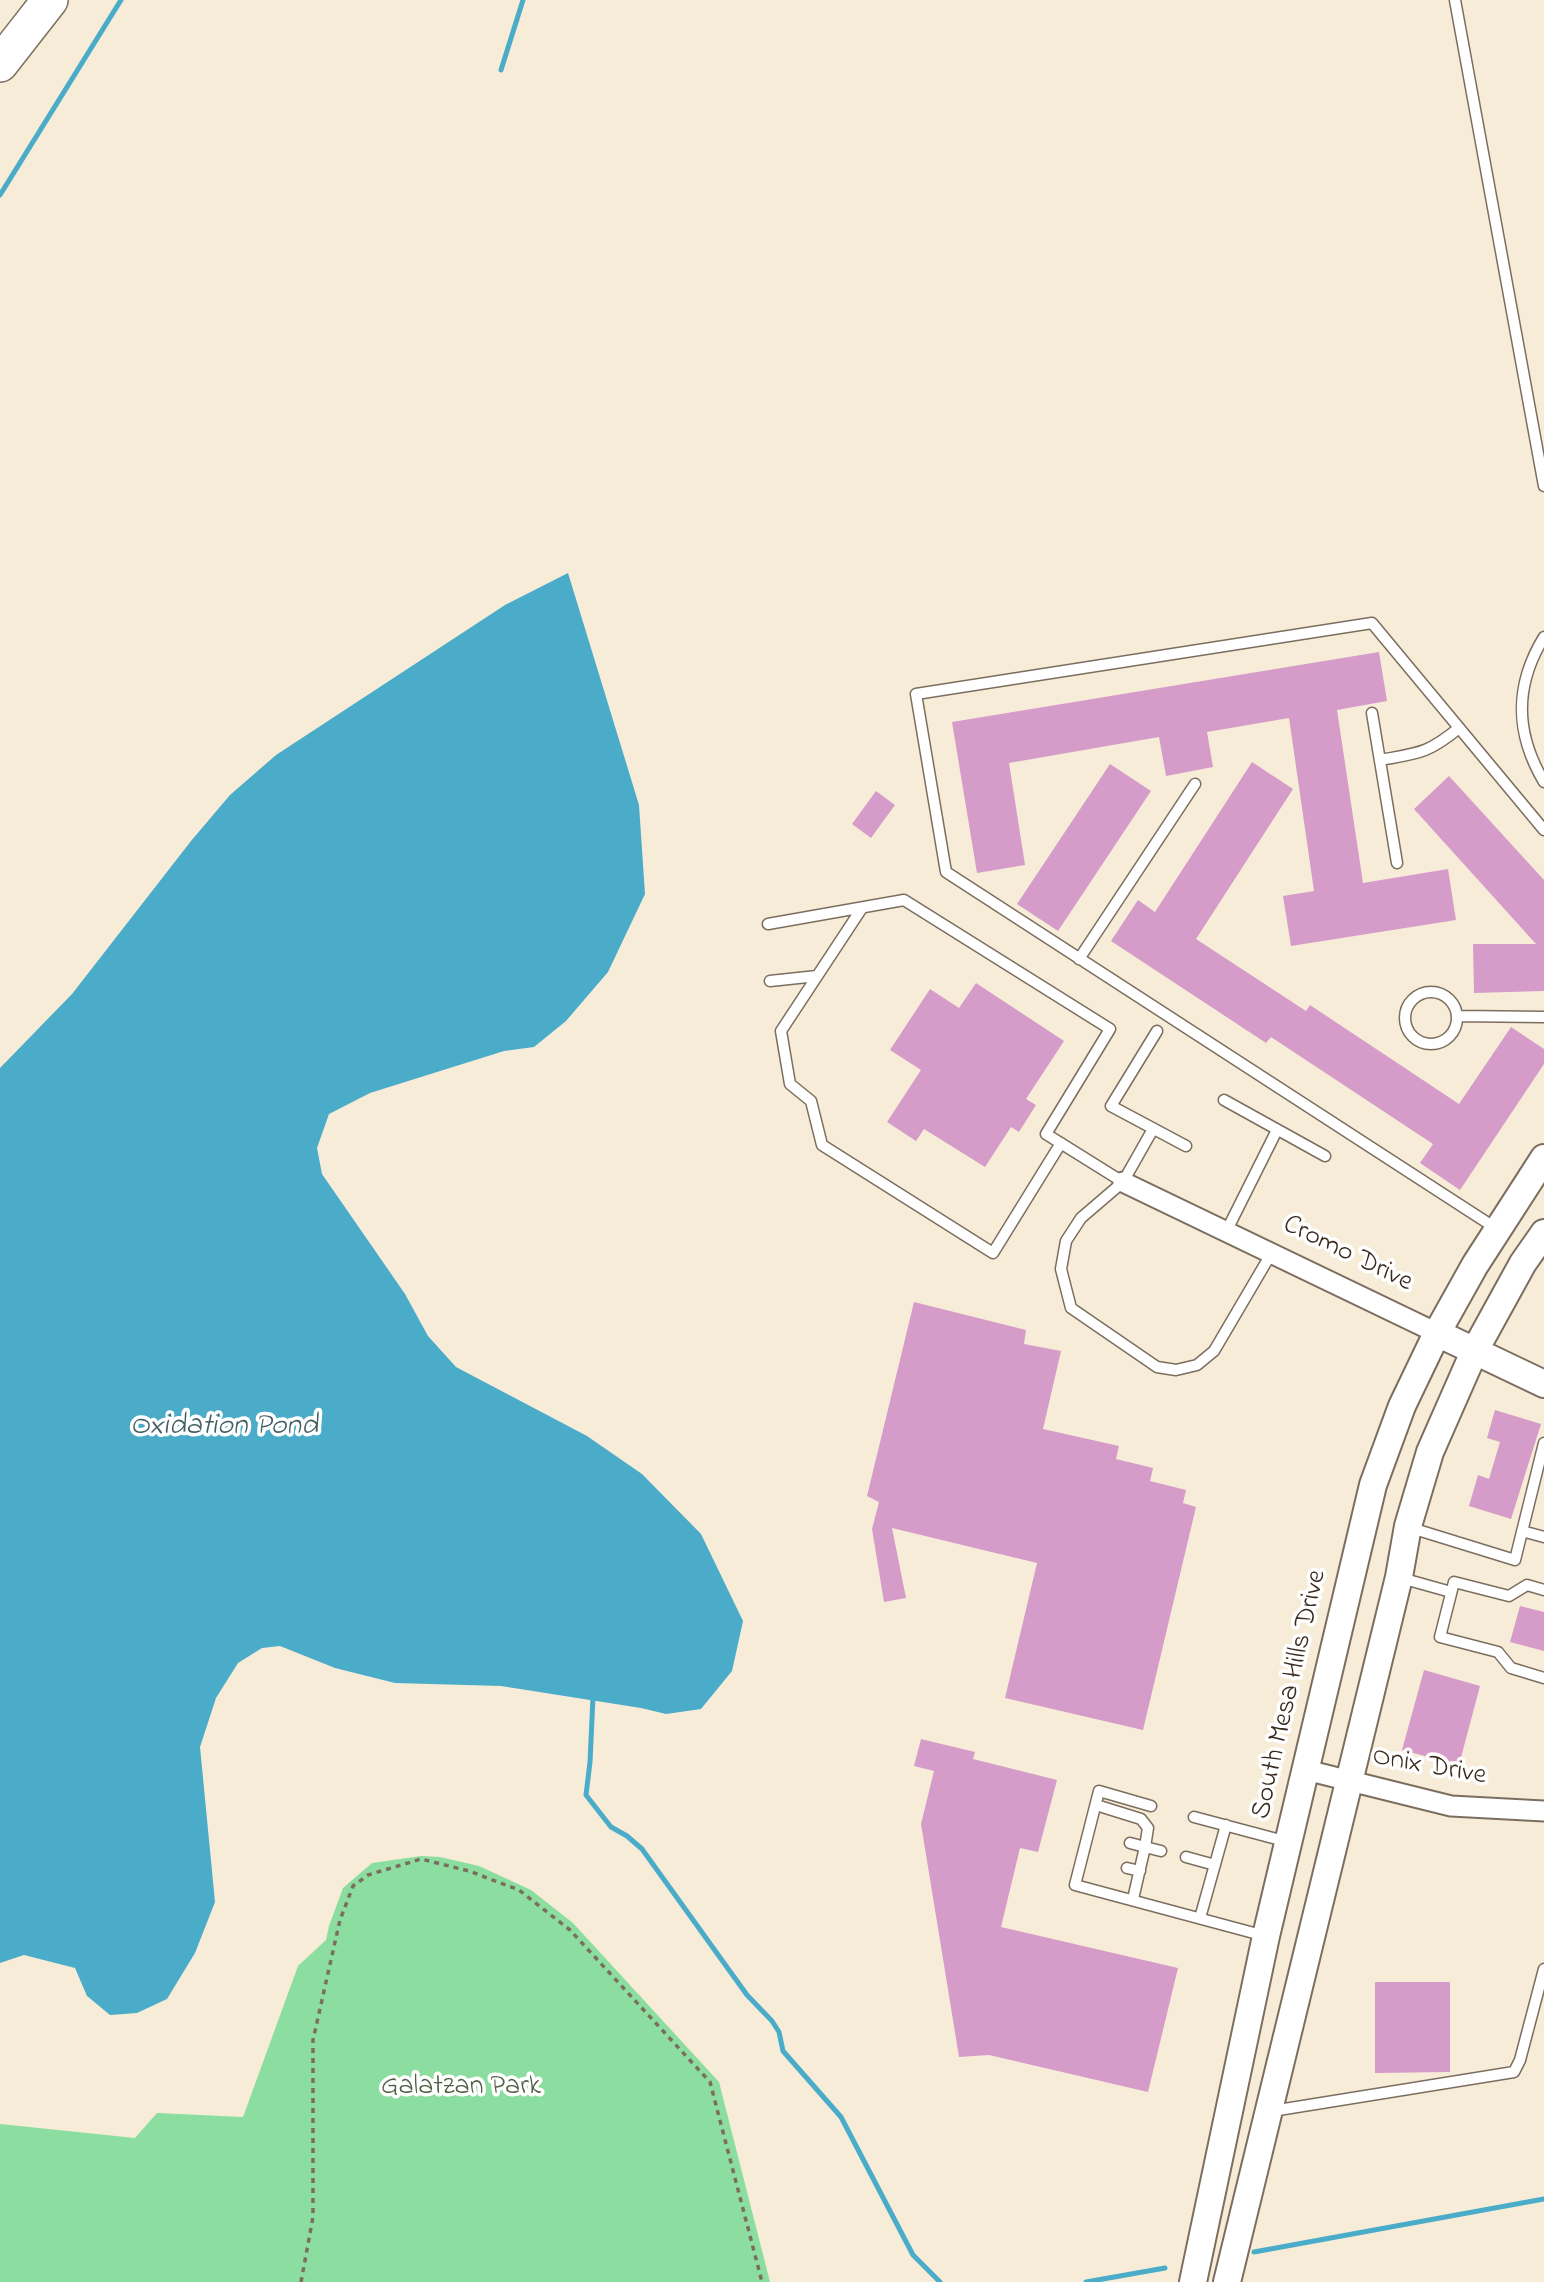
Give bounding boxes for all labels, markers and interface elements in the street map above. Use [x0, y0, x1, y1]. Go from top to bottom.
street label: Cromo Drive [1277, 1209, 1417, 1301]
water label: Oxidation Pond [130, 1410, 318, 1446]
street label: South Mesa Hills Drive [1246, 1567, 1336, 1823]
street label: Onix Drive [1369, 1741, 1489, 1795]
park label: Galatzan Park [381, 2071, 541, 2105]

